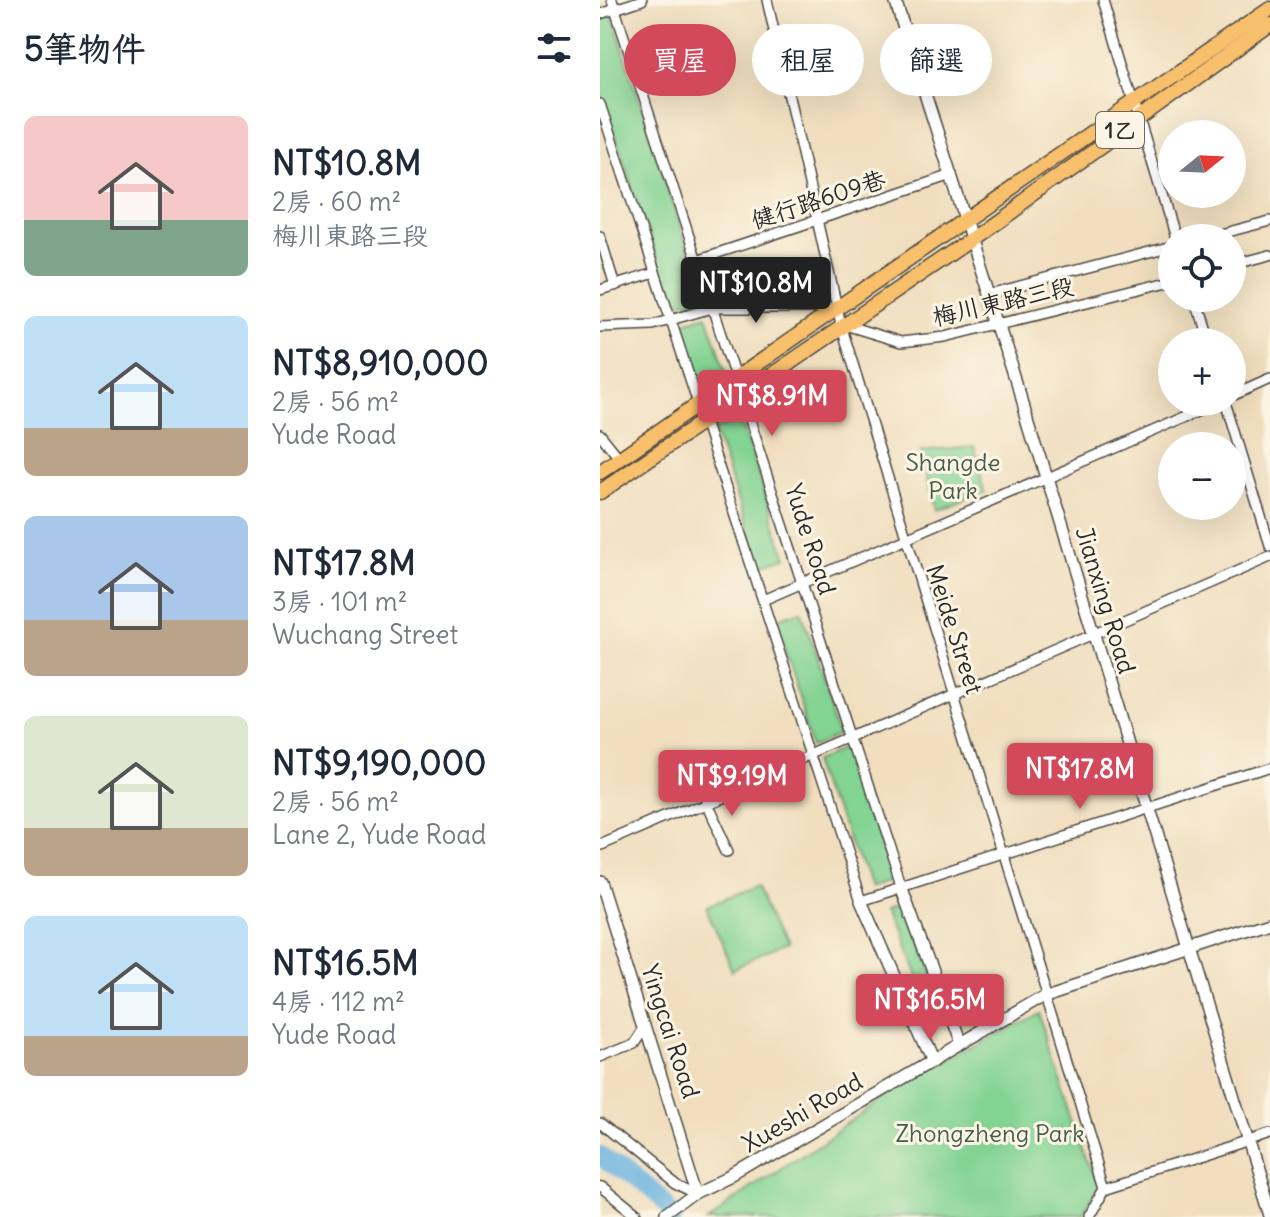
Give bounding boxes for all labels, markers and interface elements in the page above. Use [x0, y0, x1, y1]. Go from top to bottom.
chip: 買屋 [624, 24, 736, 96]
chip: 租屋 [752, 24, 864, 96]
chip: 篩選 [880, 24, 992, 96]
icon: filters [532, 26, 576, 70]
text: 5筆物件 [24, 27, 146, 70]
road number: 1乙 [1096, 112, 1144, 148]
north arrow [1158, 120, 1246, 208]
map controls [1158, 120, 1246, 520]
text: NT$10.8M [272, 141, 422, 184]
icon: home [88, 148, 184, 244]
street label: 健行路609巷 [747, 163, 889, 235]
text: 2房 · 60 m² [272, 185, 401, 218]
text: 梅川東路三段 [272, 219, 428, 252]
button: locate [1158, 224, 1246, 312]
pin: NT$10.8M [673, 257, 839, 325]
text: NT$10.8M [699, 266, 813, 299]
street label: 梅川東路三段 [929, 270, 1077, 332]
button: + [1158, 328, 1246, 416]
text: NT$8,910,000 [272, 341, 489, 384]
icon: home [88, 348, 184, 444]
pin: NT$8.91M [689, 370, 855, 438]
text: NT$8.91M [716, 379, 828, 412]
text: 2房 · 56 m² [272, 385, 399, 418]
text: Yude Road [272, 418, 396, 451]
button: − [1158, 432, 1246, 520]
park label: Shangde Park [905, 447, 1001, 505]
street label: Yude Road [779, 480, 843, 598]
street label: Jianxing Road [1069, 523, 1143, 677]
text: NT$17.8M [272, 541, 416, 584]
icon: home [88, 548, 184, 644]
street label: Meide Street [920, 560, 990, 698]
text: 3房 · 101 m² [272, 585, 407, 618]
text: Wuchang Street [272, 618, 458, 651]
text: NT$9,190,000 [272, 741, 486, 784]
pin: NT$17.8M [997, 743, 1163, 811]
icon: home [88, 748, 184, 844]
pin: NT$9.19M [649, 750, 815, 818]
text: NT$17.8M [1025, 752, 1135, 785]
text: NT$9.19M [676, 759, 788, 792]
text: 2房 · 56 m² [272, 785, 399, 818]
text: Lane 2, Yude Road [272, 818, 486, 851]
text: NT$16.5M [272, 941, 419, 984]
icon: home [88, 948, 184, 1044]
street label: Yingcai Road [635, 960, 707, 1102]
pin: NT$16.5M [847, 974, 1013, 1042]
text: NT$16.5M [874, 983, 986, 1016]
text: 4房 · 112 m² [272, 985, 405, 1018]
text: Yude Road [272, 1018, 396, 1051]
street label: Xueshi Road [737, 1066, 867, 1158]
park label: Zhongzheng Park [895, 1118, 1085, 1148]

